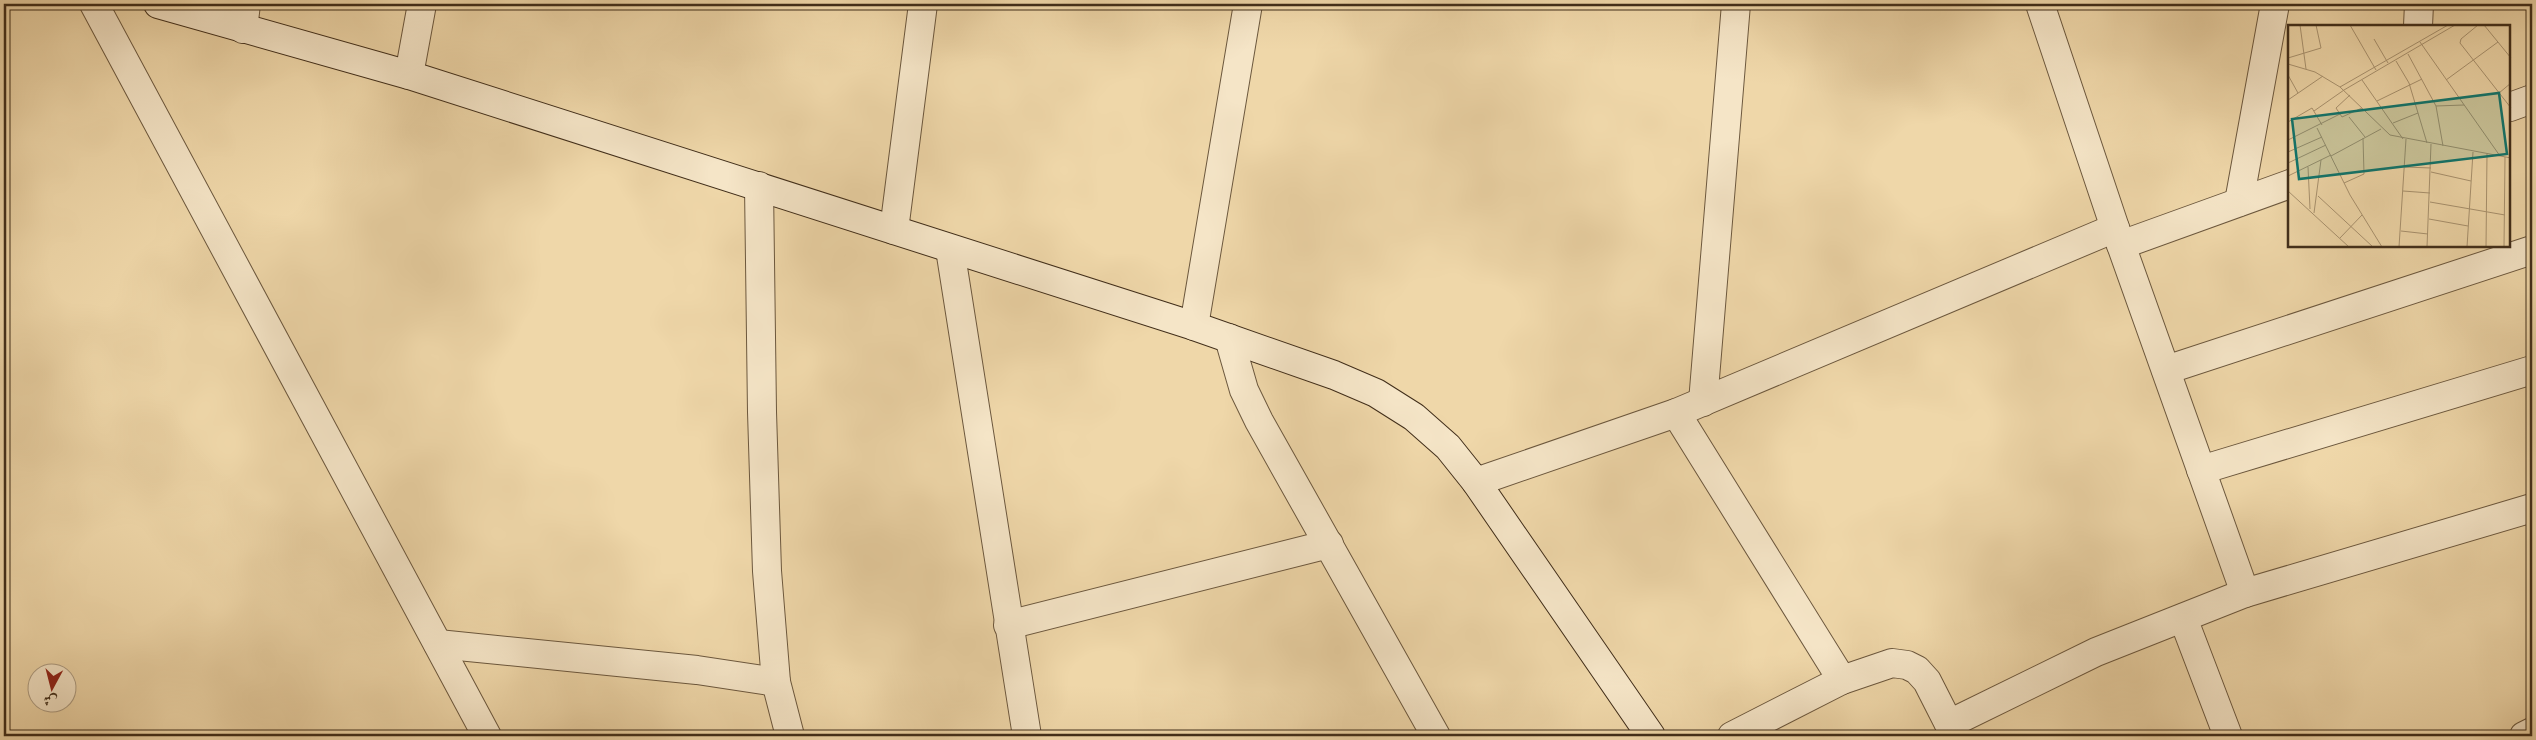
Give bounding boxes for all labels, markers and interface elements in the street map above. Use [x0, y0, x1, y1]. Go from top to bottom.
inset map [2288, 25, 2511, 248]
north arrow [28, 662, 78, 712]
text: ش [42, 690, 59, 710]

